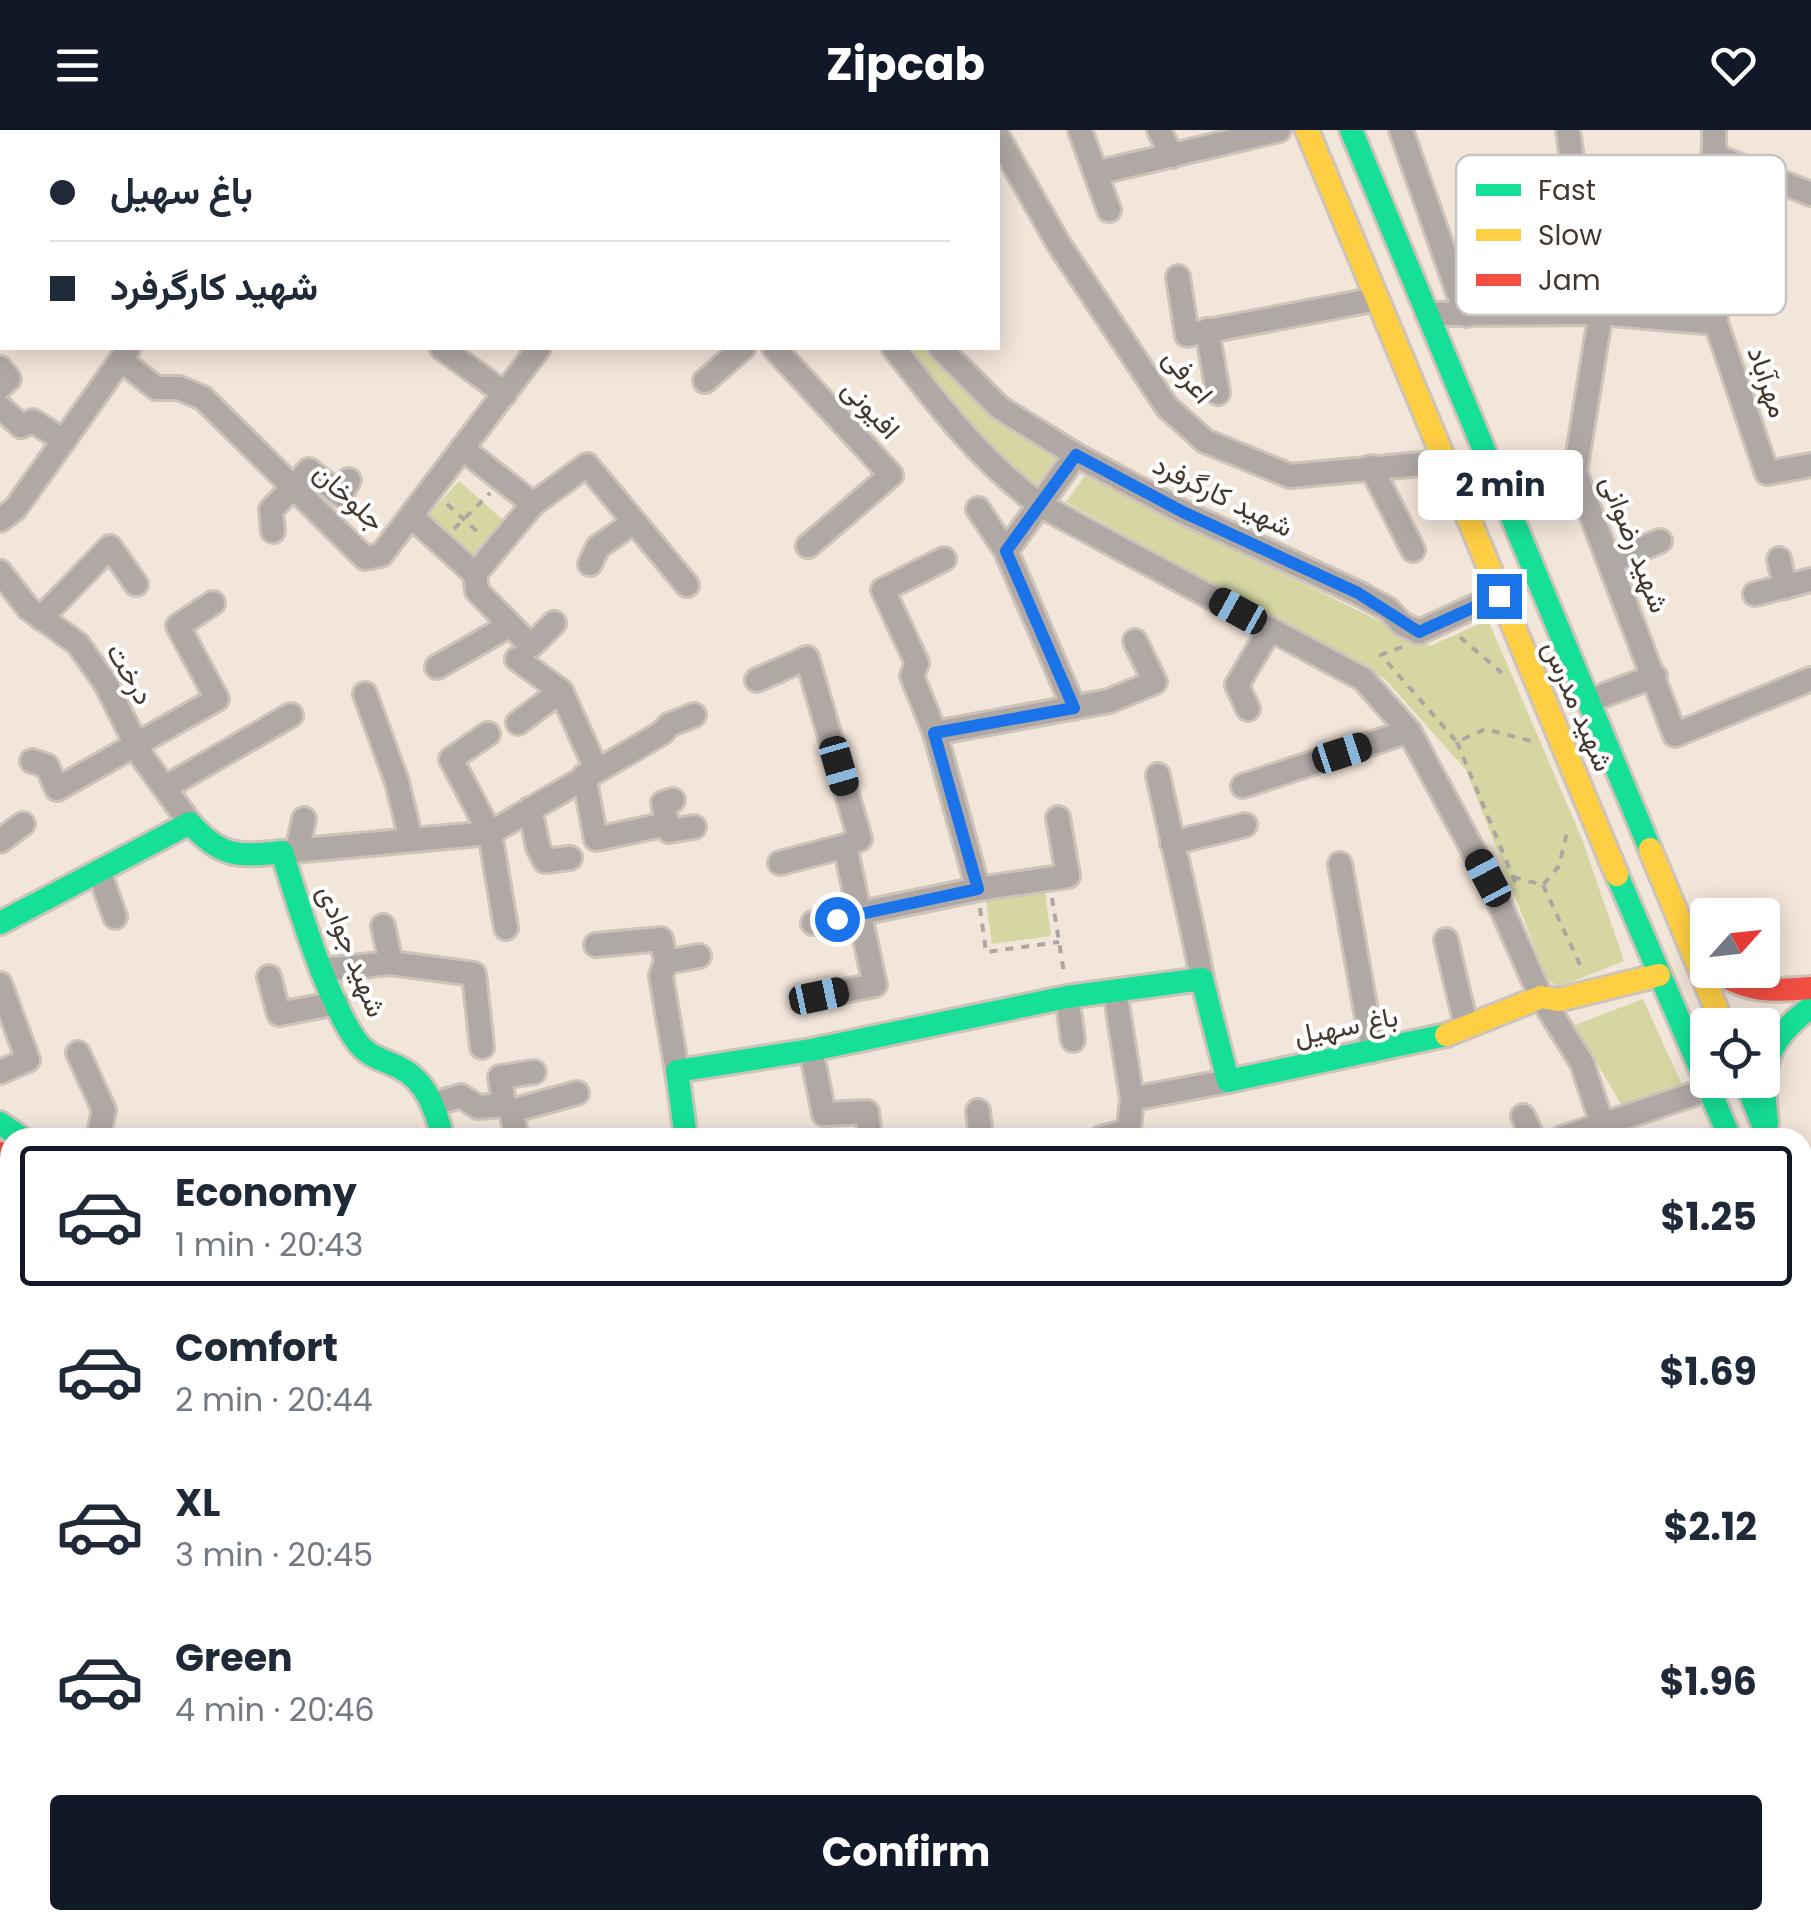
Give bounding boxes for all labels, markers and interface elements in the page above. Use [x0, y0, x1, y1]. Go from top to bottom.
text: Zipcab [826, 33, 985, 96]
icon: menu [50, 38, 105, 93]
icon: heart [1706, 38, 1761, 93]
legend [1456, 155, 1786, 315]
text: باغ سهیل [110, 164, 253, 217]
text: Fast [1538, 171, 1596, 210]
text: Slow [1538, 216, 1602, 255]
text: شهید کارگرفرد [110, 260, 318, 313]
text: Jam [1538, 261, 1601, 300]
street label: اعرفی [1154, 340, 1222, 412]
street label: مهرآباد [1738, 341, 1798, 423]
street label: افیونی [833, 370, 909, 448]
street label: شهید کارگرفرد [1146, 445, 1300, 547]
callout: 2 min [1416, 451, 1582, 521]
street label: جلوخان [305, 454, 393, 540]
text: 2 min [1456, 462, 1545, 507]
street label: شهید رضوانی [1591, 470, 1679, 618]
route end [1477, 574, 1522, 619]
car [1204, 583, 1272, 639]
street label: شهید مدرس [1533, 634, 1623, 778]
street label: درخت [97, 636, 163, 712]
car [1309, 729, 1375, 777]
car [816, 733, 862, 799]
car [1461, 844, 1515, 912]
street label: شهید جوادی [308, 879, 396, 1023]
route start [815, 897, 860, 942]
north arrow [1690, 898, 1780, 988]
map controls [1690, 898, 1780, 1098]
car [787, 975, 851, 1017]
street label: باغ سهیل [1291, 997, 1401, 1055]
button: locate [1690, 1008, 1780, 1098]
text: Economy [175, 1166, 357, 1219]
icon: car [55, 1171, 145, 1261]
text: $1.25 [1661, 1190, 1757, 1243]
text: 1 min · 20:43 [175, 1222, 363, 1267]
text: Comfort [175, 1321, 338, 1374]
icon: car [55, 1326, 145, 1416]
text: $1.69 [1659, 1345, 1757, 1398]
text: 2 min · 20:44 [175, 1377, 373, 1422]
text: XL [175, 1476, 220, 1529]
icon: car [55, 1481, 145, 1571]
text: $2.12 [1664, 1500, 1757, 1553]
text: 3 min · 20:45 [175, 1532, 373, 1577]
text: Green [175, 1631, 293, 1684]
icon: car [55, 1636, 145, 1726]
text: $1.96 [1659, 1655, 1757, 1708]
text: 4 min · 20:46 [175, 1687, 375, 1732]
button: Confirm [50, 1795, 1762, 1910]

